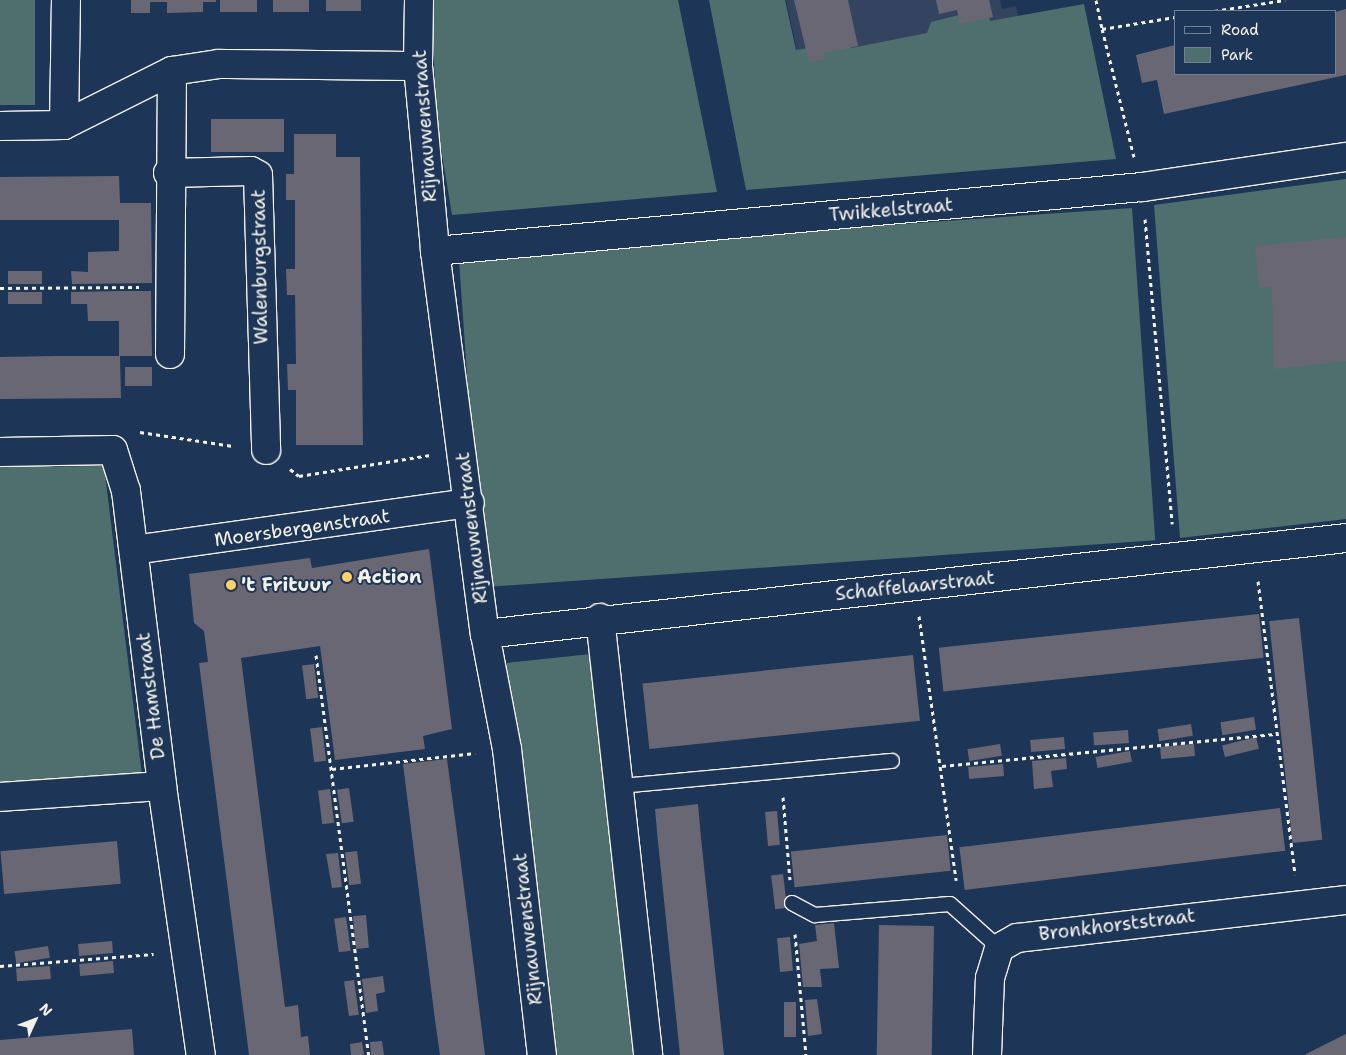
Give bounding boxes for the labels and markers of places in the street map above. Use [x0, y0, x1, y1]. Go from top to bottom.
place label: Action [357, 566, 422, 588]
marker: Action [341, 571, 353, 583]
place label: 't Frituur [241, 574, 331, 596]
marker: 't Frituur [225, 579, 237, 591]

